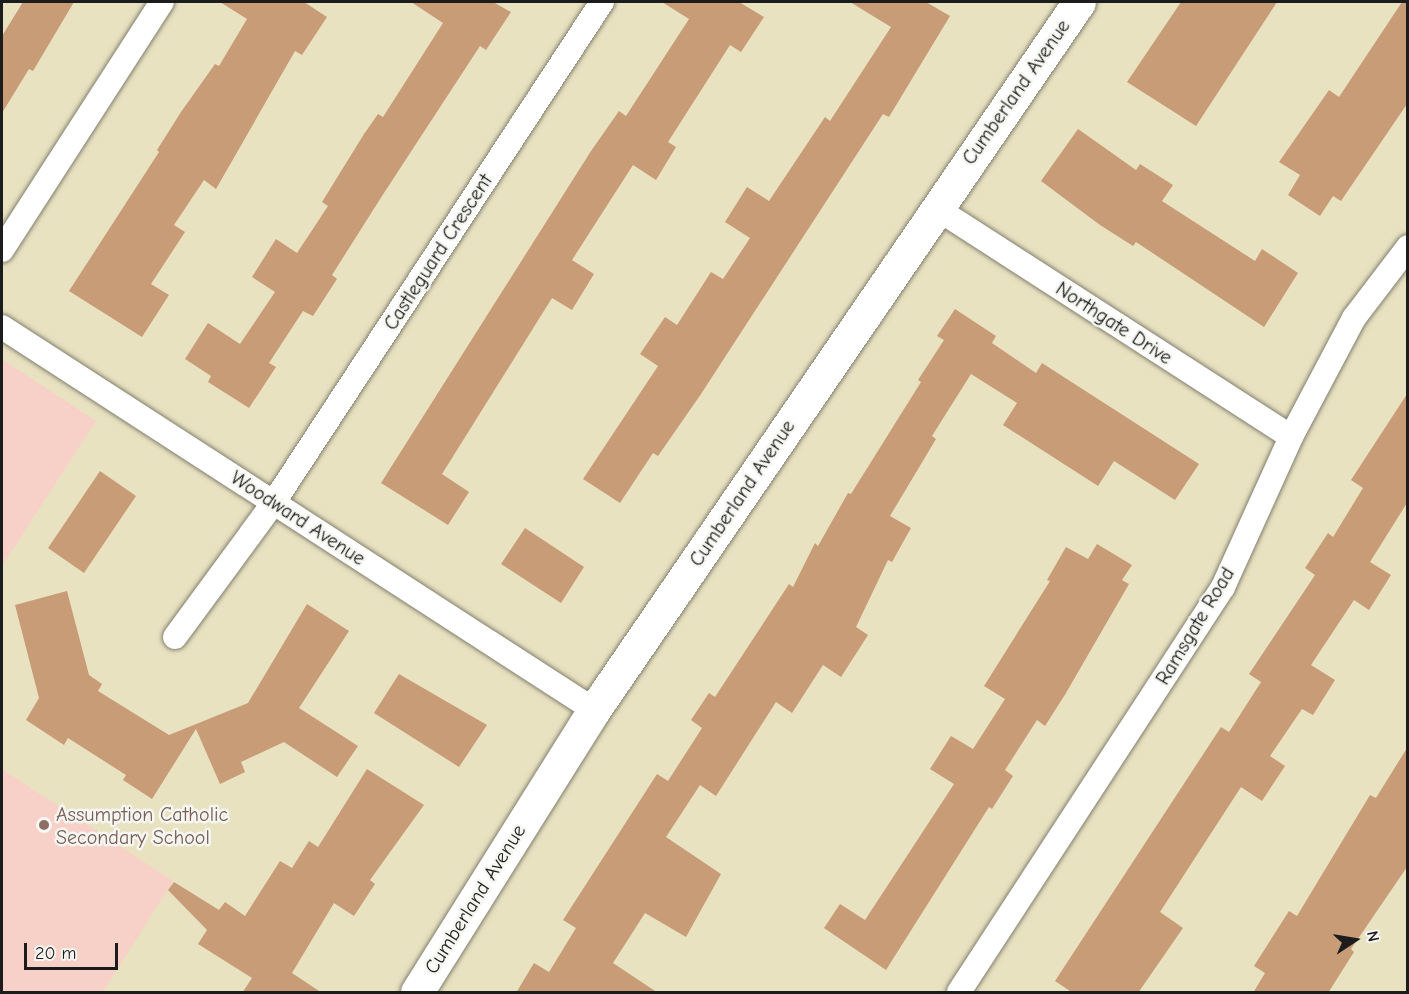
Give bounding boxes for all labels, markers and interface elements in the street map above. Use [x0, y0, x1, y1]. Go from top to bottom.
street label: Cumberland Avenue [957, 15, 1075, 169]
street label: Castleguard Crescent [379, 169, 497, 335]
street label: Northgate Drive [1051, 276, 1177, 370]
street label: Cumberland Avenue [684, 415, 800, 571]
street label: Woodward Avenue [226, 466, 370, 570]
street label: Ramsgate Road [1151, 563, 1239, 689]
place label: Assumption Catholic Secondary School [56, 802, 228, 849]
marker: Assumption Catholic Secondary School [37, 818, 51, 832]
street label: Cumberland Avenue [419, 820, 531, 978]
north arrow [1325, 910, 1385, 970]
text: N [1363, 929, 1382, 943]
scale bar [27, 931, 122, 969]
text: 20 m [35, 943, 76, 964]

